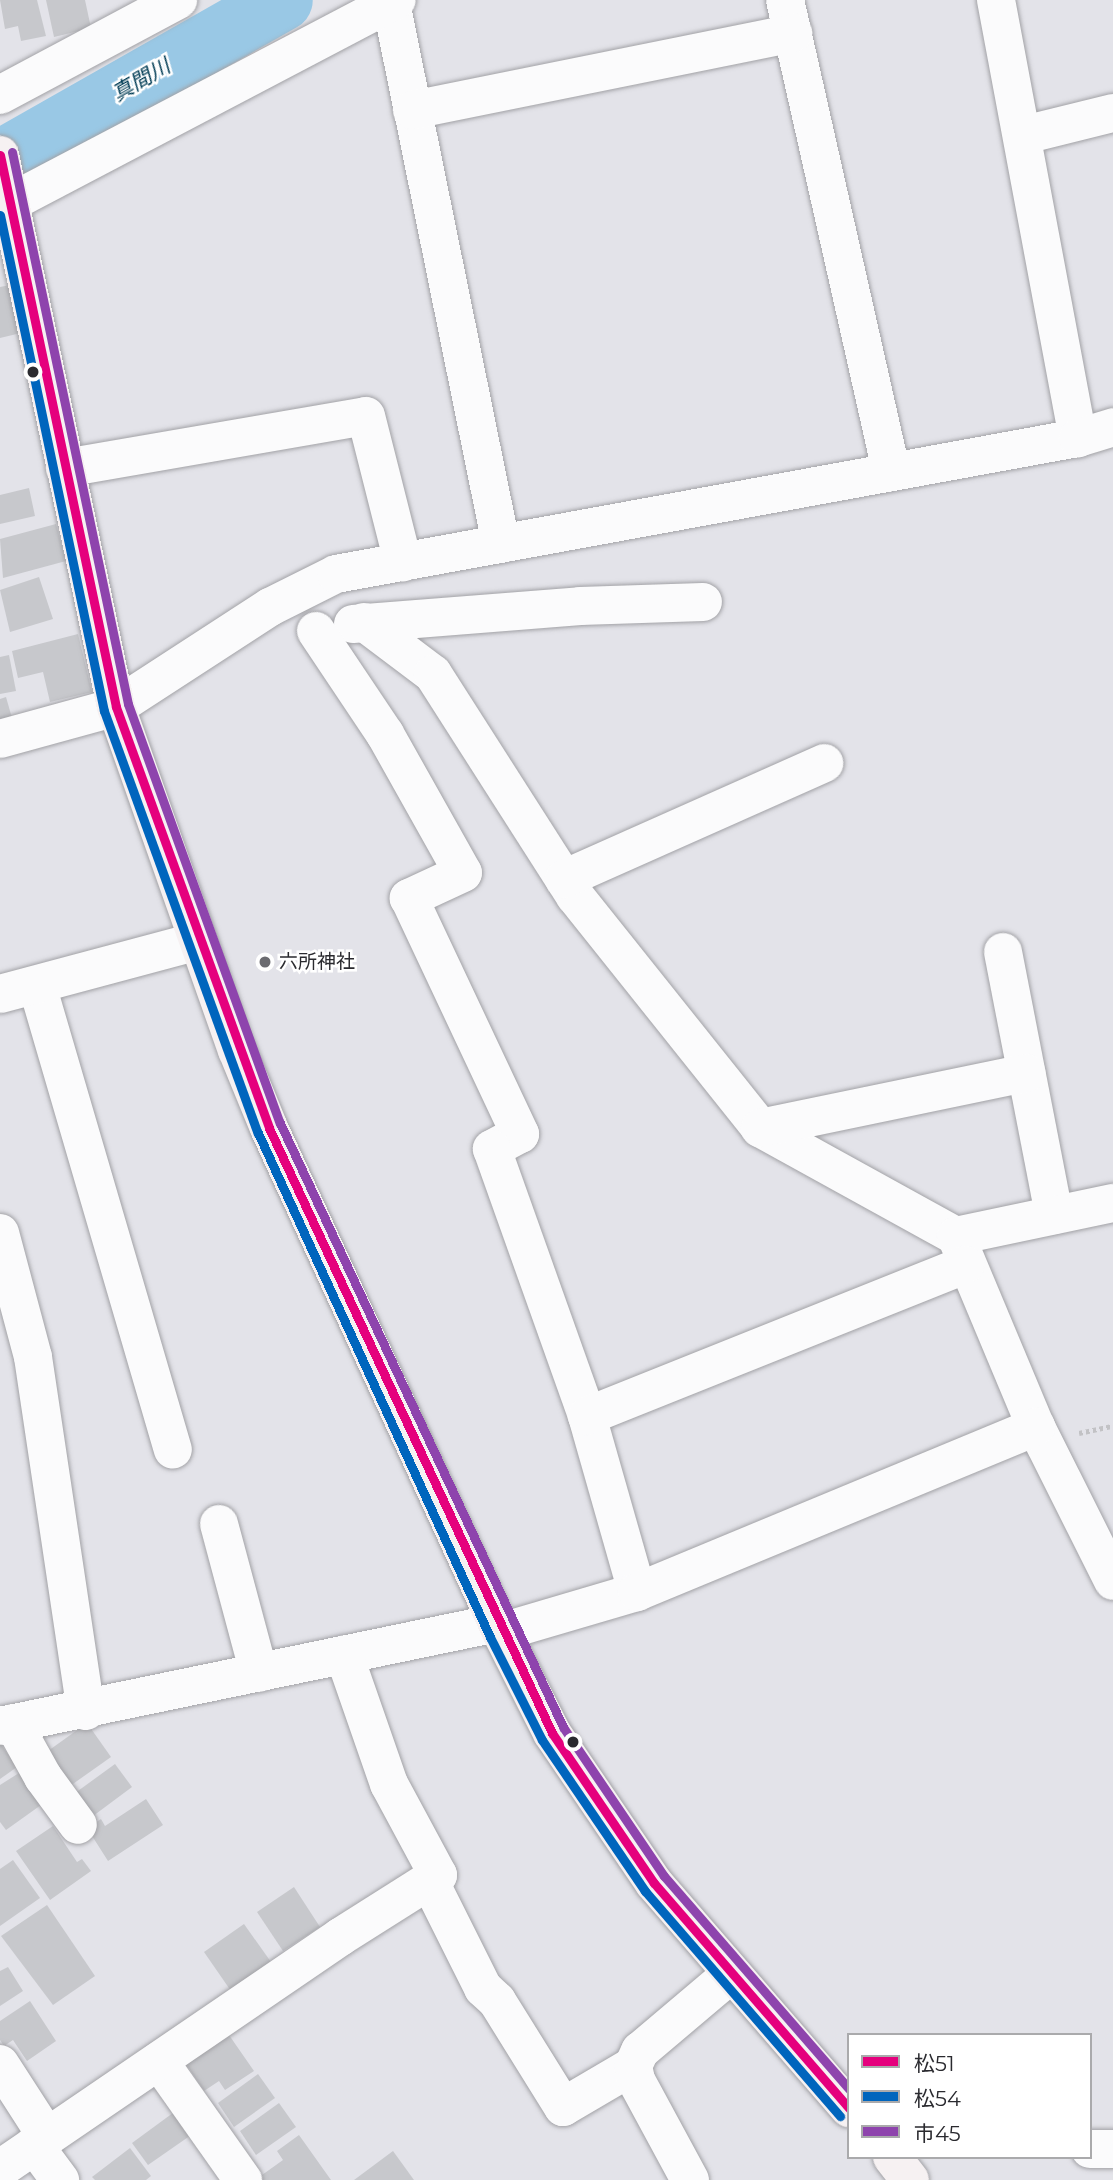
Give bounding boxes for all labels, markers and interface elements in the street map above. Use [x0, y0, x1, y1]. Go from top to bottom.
water label: 真間川 [107, 53, 175, 107]
unlabelled marker [26, 365, 40, 379]
place label: 六所神社 [279, 951, 355, 973]
marker: 六所神社 [257, 954, 273, 970]
unlabelled marker [566, 1735, 580, 1749]
legend [847, 2033, 1092, 2159]
text: 松51 [914, 2051, 954, 2076]
text: 松54 [914, 2086, 961, 2111]
text: 市45 [914, 2121, 961, 2146]

